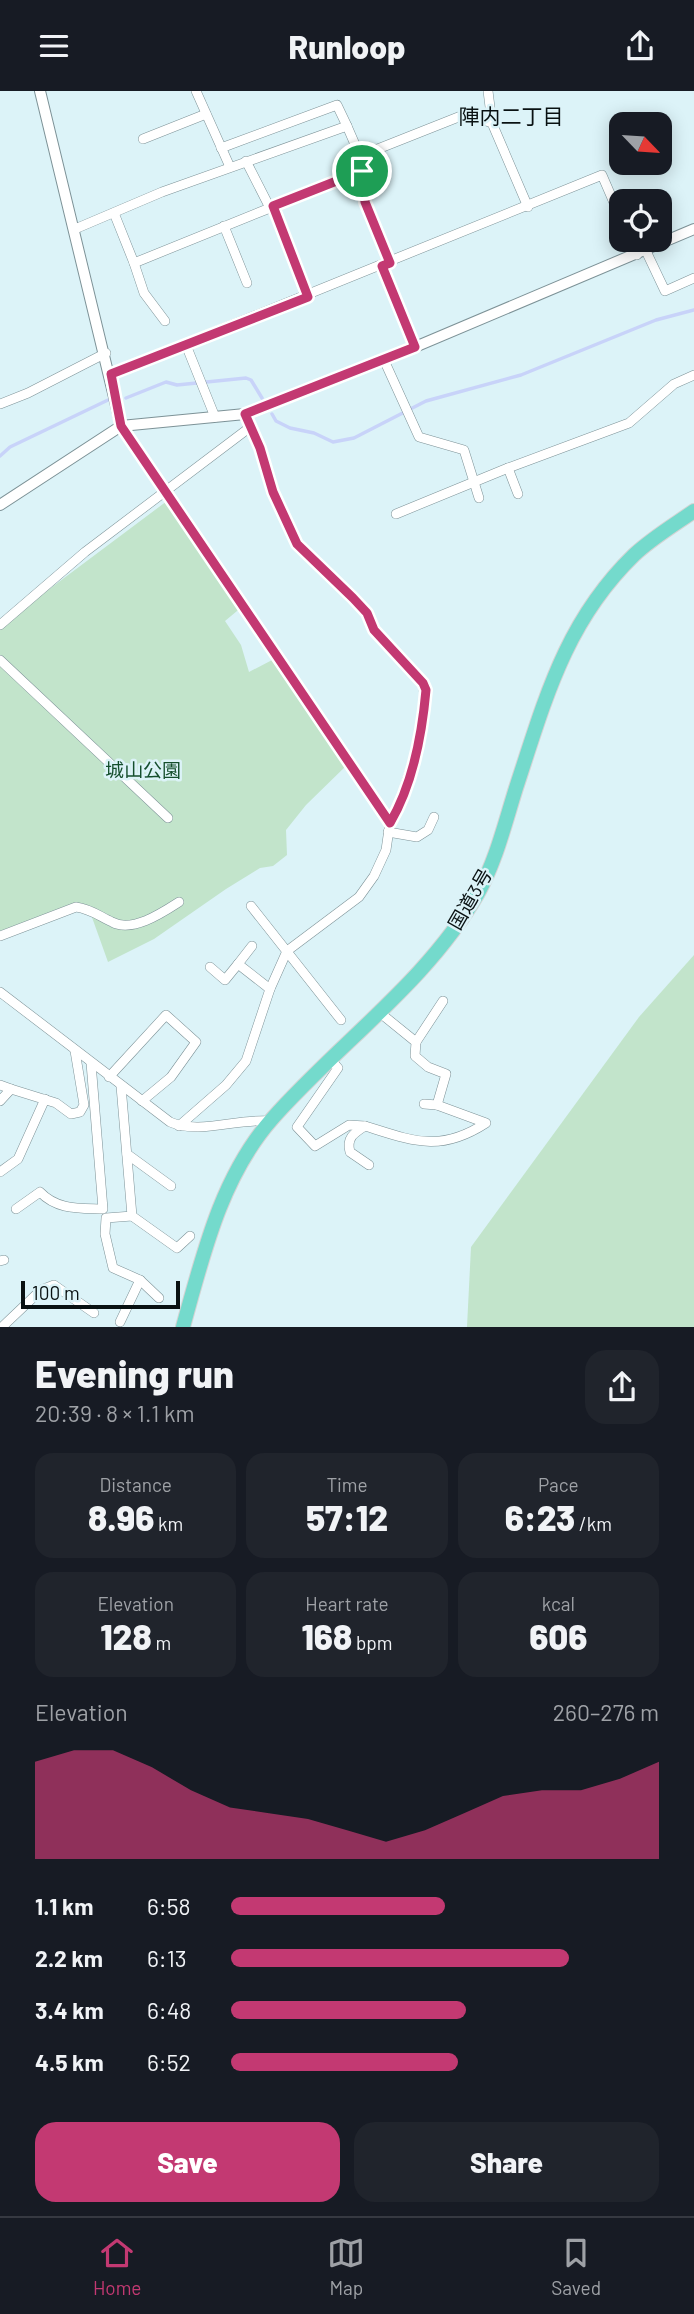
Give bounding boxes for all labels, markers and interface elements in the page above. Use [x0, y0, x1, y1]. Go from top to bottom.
icon: menu [35, 27, 73, 65]
text: Runloop [289, 27, 405, 65]
icon: share [621, 27, 659, 65]
district label: 陣内二丁目 [459, 103, 564, 128]
north arrow [609, 112, 672, 175]
map controls [609, 112, 672, 252]
pin [332, 141, 392, 201]
icon: arrive [343, 152, 381, 190]
button: locate [609, 189, 672, 252]
park label: 城山公園 [105, 758, 181, 781]
street label: 国道3号 [443, 864, 496, 933]
scale bar [21, 1278, 180, 1310]
text: 100 m [32, 1281, 80, 1304]
text: Evening run [35, 1350, 234, 1396]
button: share [585, 1350, 659, 1424]
text: 20:39 · 8 × 1.1 km [35, 1399, 195, 1427]
text: Distance [99, 1473, 172, 1496]
text: Time [326, 1473, 368, 1496]
text: Pace [538, 1473, 579, 1496]
text: 8.96 [88, 1496, 154, 1538]
text: 57:12 [306, 1496, 388, 1538]
text: 6:23 [505, 1496, 575, 1538]
text: km [154, 1512, 183, 1535]
text: /km [575, 1512, 612, 1535]
text: Elevation [97, 1592, 174, 1615]
text: Heart rate [305, 1592, 389, 1615]
text: kcal [542, 1592, 575, 1615]
text: 128 [100, 1615, 152, 1657]
text: 168 [301, 1615, 352, 1657]
text: 606 [529, 1615, 587, 1657]
text: m [152, 1631, 171, 1654]
text: bpm [352, 1631, 393, 1654]
text: Elevation [35, 1698, 128, 1726]
text: 260–276 m [553, 1698, 659, 1726]
text: 1.1 km [35, 1892, 94, 1920]
text: 6:58 [147, 1892, 190, 1920]
text: 2.2 km [35, 1944, 103, 1972]
text: 6:13 [147, 1944, 187, 1972]
text: 3.4 km [35, 1996, 104, 2024]
text: 6:48 [147, 1996, 191, 2024]
text: 4.5 km [35, 2048, 104, 2076]
text: 6:52 [147, 2048, 191, 2076]
button: Save [35, 2122, 340, 2202]
button: Share [354, 2122, 659, 2202]
tab: Home [93, 2234, 141, 2299]
tab: Map [327, 2234, 365, 2299]
tab: Saved [551, 2234, 601, 2299]

